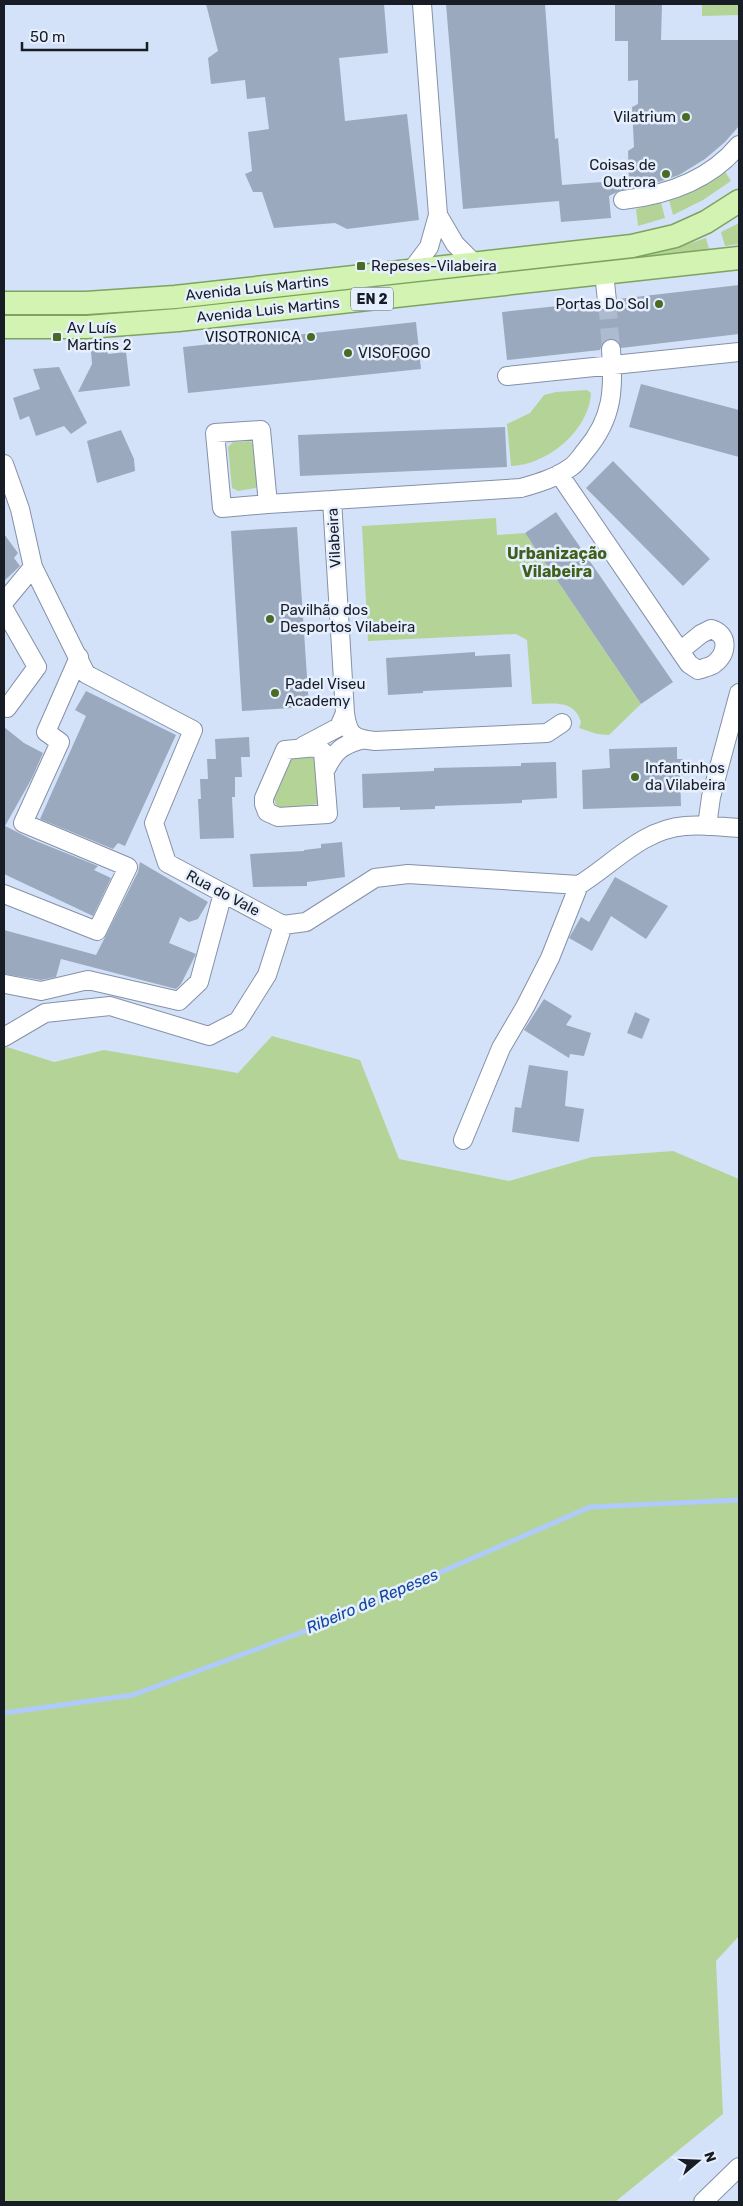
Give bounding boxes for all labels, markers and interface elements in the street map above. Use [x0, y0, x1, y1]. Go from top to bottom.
scale bar [22, 20, 148, 52]
text: 50 m [30, 28, 65, 46]
place label: Vilatrium [613, 108, 676, 126]
marker: Vilatrium [680, 111, 692, 123]
place label: Coisas de Outrora [589, 156, 656, 191]
marker: Coisas de Outrora [660, 168, 672, 180]
place label: Repeses-Vilabeira [371, 257, 497, 275]
marker: Repeses-Vilabeira [355, 260, 367, 272]
street label: Avenida Luís Martins [184, 271, 330, 304]
road number: EN 2 [351, 288, 393, 310]
street label: Avenida Luis Martins [195, 293, 341, 326]
place label: Portas Do Sol [555, 295, 649, 313]
marker: Portas Do Sol [653, 298, 665, 310]
place label: Av Luís Martins 2 [67, 319, 132, 354]
place label: VISOTRONICA [205, 328, 301, 346]
marker: Av Luís Martins 2 [51, 331, 63, 343]
marker: VISOTRONICA [305, 331, 317, 343]
place label: VISOFOGO [358, 344, 431, 362]
marker: VISOFOGO [342, 347, 354, 359]
street label: Vilabeira [323, 507, 345, 569]
district label: Urbanização Vilabeira [507, 544, 607, 581]
place label: Pavilhão dos Desportos Vilabeira [280, 601, 415, 636]
marker: Pavilhão dos Desportos Vilabeira [264, 613, 276, 625]
place label: Padel Viseu Academy [285, 675, 366, 710]
marker: Padel Viseu Academy [269, 687, 281, 699]
place label: Infantinhos da Vilabeira [645, 759, 726, 794]
marker: Infantinhos da Vilabeira [629, 771, 641, 783]
street label: Rua do Vale [183, 866, 263, 920]
water label: Ribeiro de Repeses [303, 1565, 441, 1637]
north arrow [673, 2136, 723, 2186]
text: N [700, 2149, 719, 2164]

